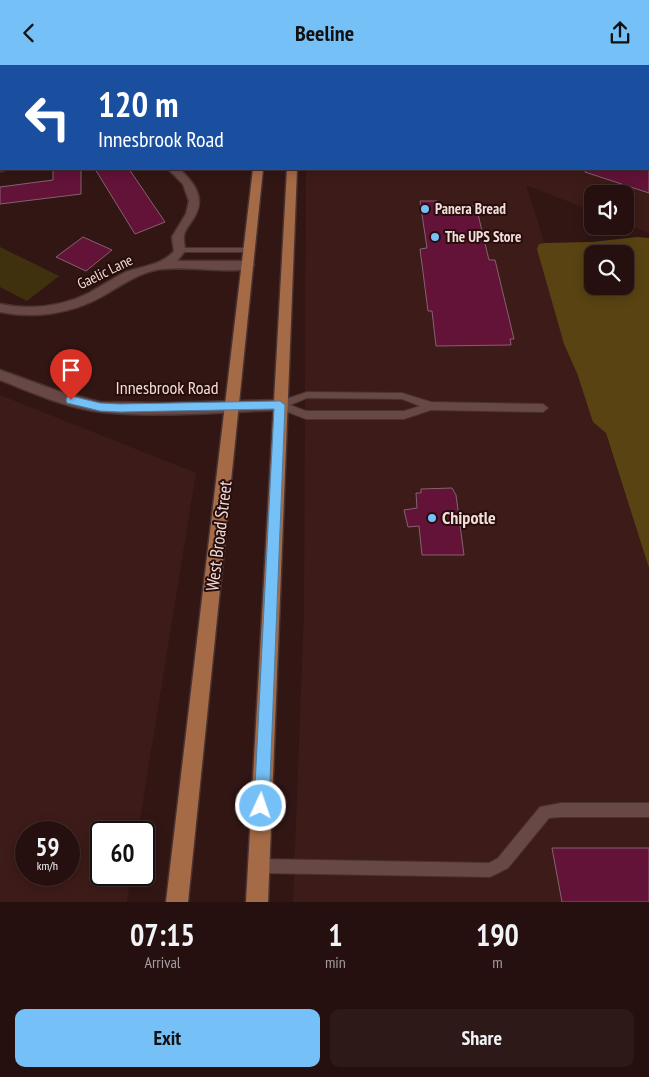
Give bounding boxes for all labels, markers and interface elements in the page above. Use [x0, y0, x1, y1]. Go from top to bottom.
icon: back [15, 19, 43, 47]
text: Beeline [295, 19, 354, 47]
icon: share [606, 19, 634, 47]
text: 120 m [98, 81, 179, 127]
icon: left [15, 85, 80, 150]
text: Innesbrook Road [98, 125, 224, 153]
map controls [584, 185, 634, 295]
button: sound [584, 185, 634, 235]
place label: Panera Bread [435, 199, 506, 218]
marker: Panera Bread [419, 203, 431, 215]
place label: The UPS Store [445, 227, 521, 246]
marker: The UPS Store [429, 231, 441, 243]
button: search [584, 245, 634, 295]
street label: Gaelic Lane [74, 250, 136, 293]
pin [50, 349, 92, 400]
icon: arrive [57, 356, 85, 384]
street label: Innesbrook Road [116, 376, 218, 399]
street label: West Broad Street [200, 479, 237, 592]
place label: Chipotle [442, 506, 496, 529]
marker: Chipotle [426, 512, 438, 524]
position arrow [234, 779, 286, 831]
speed limit sign: 60 [90, 821, 155, 886]
text: 59 [36, 831, 59, 863]
text: km/h [37, 858, 58, 873]
text: 07:15 [130, 915, 195, 954]
text: 1 [328, 915, 343, 954]
text: 190 [476, 915, 519, 954]
text: Arrival [144, 952, 181, 972]
text: min [325, 952, 346, 972]
text: m [492, 952, 503, 972]
button: Exit [15, 1009, 320, 1067]
button: Share [330, 1009, 634, 1067]

